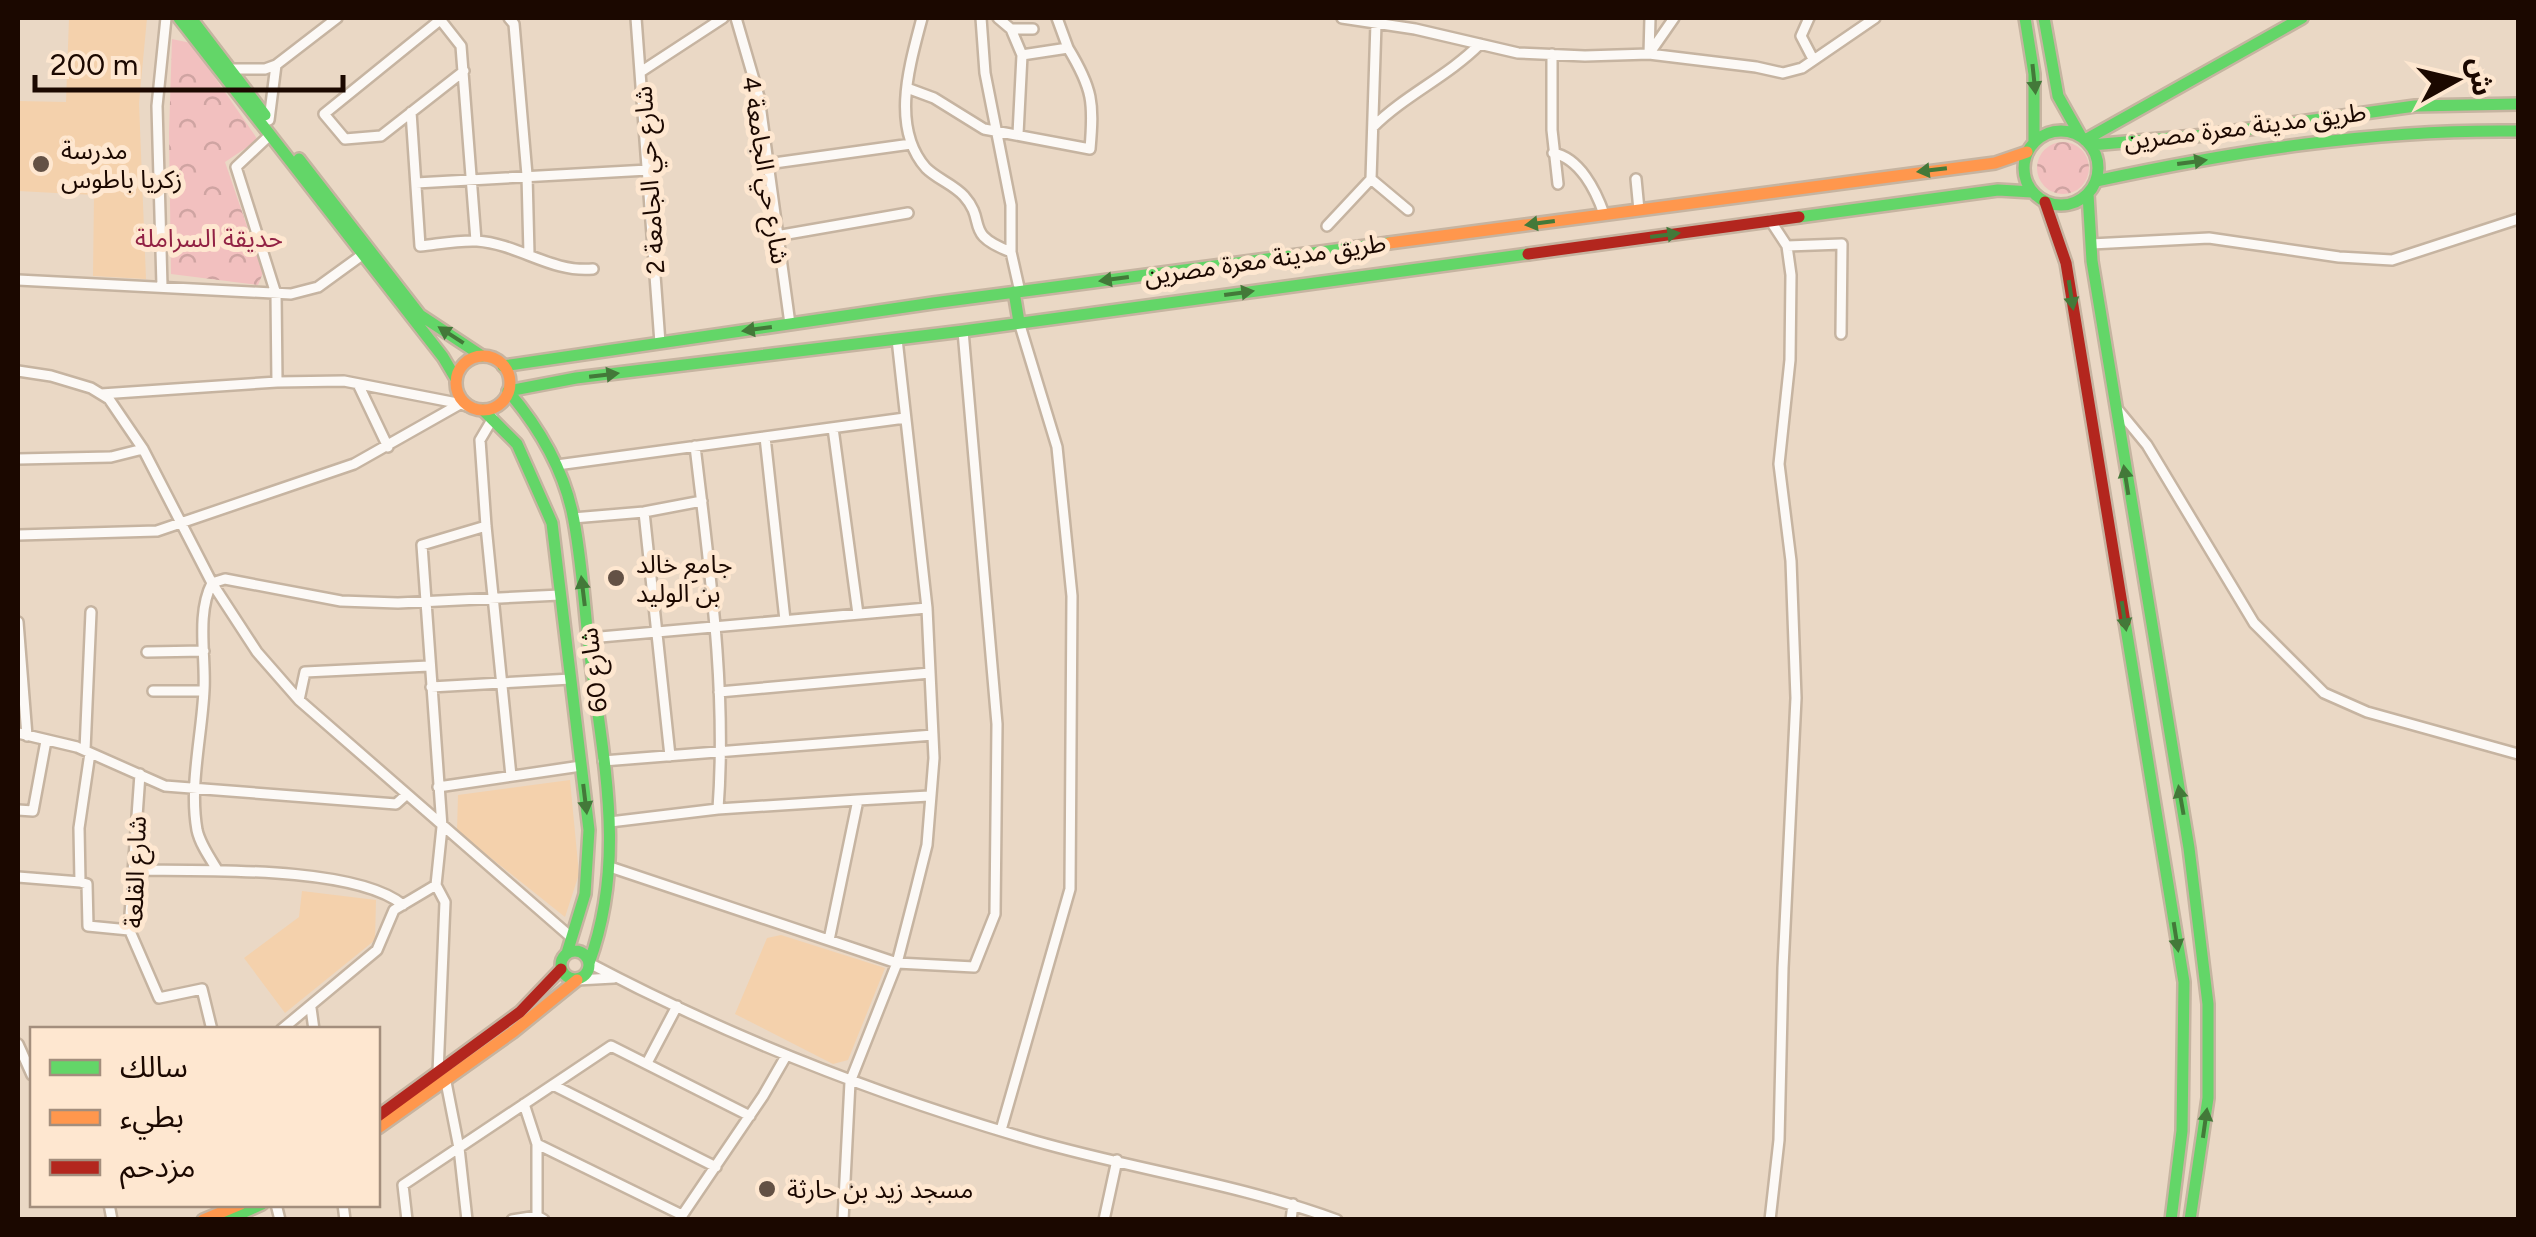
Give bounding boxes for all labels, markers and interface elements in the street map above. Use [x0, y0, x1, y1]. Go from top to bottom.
scale bar [35, 30, 342, 92]
north arrow [2406, 30, 2506, 130]
text: 200 m [50, 46, 138, 83]
text: ش [2461, 55, 2500, 98]
one-way arrow [2026, 64, 2042, 95]
street label: شارع حي الجامعة 4 [732, 74, 796, 267]
street label: شارع حي الجامعة 2 [627, 85, 675, 275]
street label: طريق مدينة معرة مصرين [2122, 96, 2368, 157]
place label: مدرسة زكريا باطوس [61, 135, 183, 194]
marker: مدرسة زكريا باطوس [30, 153, 52, 175]
one-way arrow [2176, 153, 2208, 169]
one-way arrow [1915, 162, 1947, 178]
one-way arrow [1524, 215, 1556, 231]
park label: حديقة السراملة [135, 223, 283, 253]
one-way arrow [1649, 226, 1681, 242]
street label: طريق مدينة معرة مصرين [1142, 227, 1388, 292]
one-way arrow [1098, 272, 1129, 288]
one-way arrow [2064, 280, 2080, 311]
one-way arrow [1223, 284, 1255, 300]
one-way arrow [741, 321, 773, 337]
one-way arrow [437, 326, 465, 345]
one-way arrow [589, 367, 620, 383]
one-way arrow [2118, 464, 2133, 495]
place label: جامع خالد بن الوليد [636, 549, 732, 608]
marker: جامع خالد بن الوليد [605, 567, 627, 589]
one-way arrow [575, 575, 591, 607]
one-way arrow [2117, 601, 2132, 632]
street label: شارع 60 [573, 625, 617, 714]
one-way arrow [577, 783, 593, 815]
one-way arrow [2173, 784, 2188, 815]
street label: شارع القلعة [118, 815, 156, 929]
one-way arrow [2169, 921, 2185, 953]
legend [30, 1027, 380, 1207]
text: سالك [120, 1048, 188, 1085]
text: بطيء [120, 1098, 184, 1140]
one-way arrow [2197, 1107, 2213, 1138]
text: مزدحم [120, 1148, 196, 1190]
place label: مسجد زيد بن حارثة [787, 1174, 973, 1204]
marker: مسجد زيد بن حارثة [756, 1178, 778, 1200]

